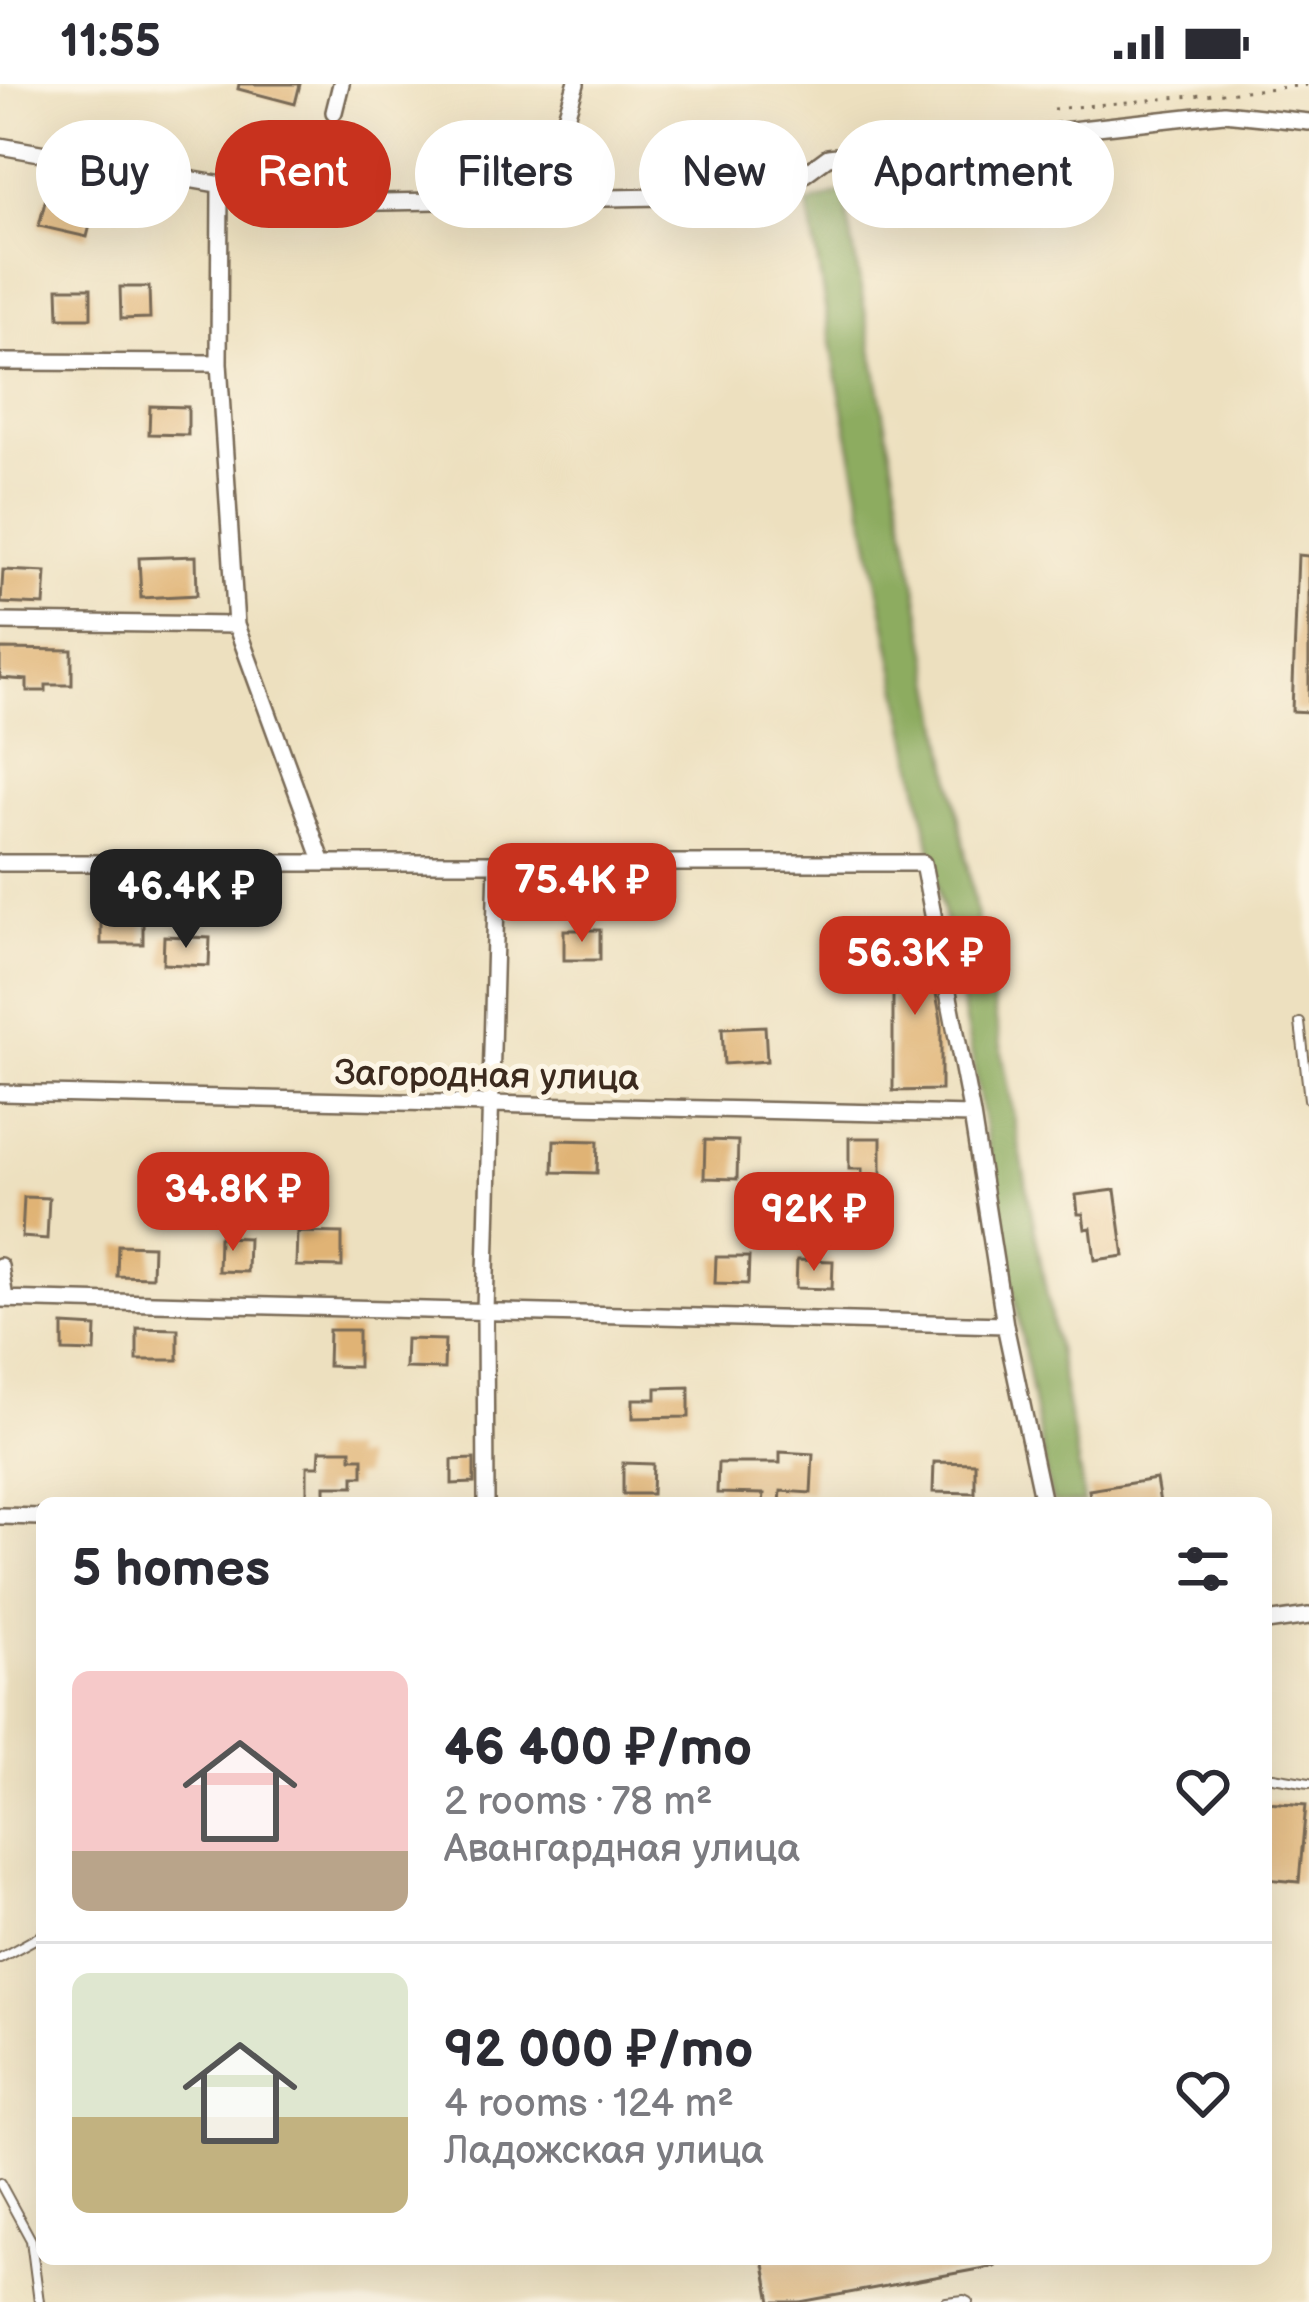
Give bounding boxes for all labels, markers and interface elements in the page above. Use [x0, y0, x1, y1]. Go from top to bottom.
text: 11:55 [60, 15, 161, 70]
chip: Buy [36, 120, 191, 228]
chip: Rent [215, 120, 391, 228]
chip: Filters [415, 120, 615, 228]
chip: New [639, 120, 808, 228]
chip: Apartment [832, 120, 1114, 228]
pin: 75.4K ₽ [471, 843, 693, 945]
pin: 46.4K ₽ [75, 849, 297, 951]
text: 75.4K ₽ [514, 858, 650, 905]
text: 46.4K ₽ [117, 864, 255, 911]
pin: 56.3K ₽ [804, 916, 1026, 1018]
text: 56.3K ₽ [846, 931, 984, 978]
street label: Загородная улица [334, 1052, 640, 1101]
pin: 34.8K ₽ [122, 1152, 344, 1254]
text: 34.8K ₽ [164, 1167, 302, 1214]
pin: 92K ₽ [730, 1172, 898, 1274]
text: 92K ₽ [761, 1187, 867, 1234]
icon: filters [1170, 1536, 1236, 1602]
text: 5 homes [72, 1539, 270, 1600]
text: 46 400 ₽/mo [444, 1718, 752, 1779]
icon: home [168, 1719, 312, 1863]
icon: heart [1170, 1758, 1236, 1824]
text: 2 rooms · 78 m² [444, 1779, 713, 1826]
text: Авангардная улица [444, 1826, 800, 1873]
text: 92 000 ₽/mo [444, 2020, 753, 2081]
icon: home [168, 2021, 312, 2165]
icon: heart [1170, 2060, 1236, 2126]
text: 4 rooms · 124 m² [444, 2081, 734, 2128]
text: Ладожская улица [444, 2128, 764, 2175]

